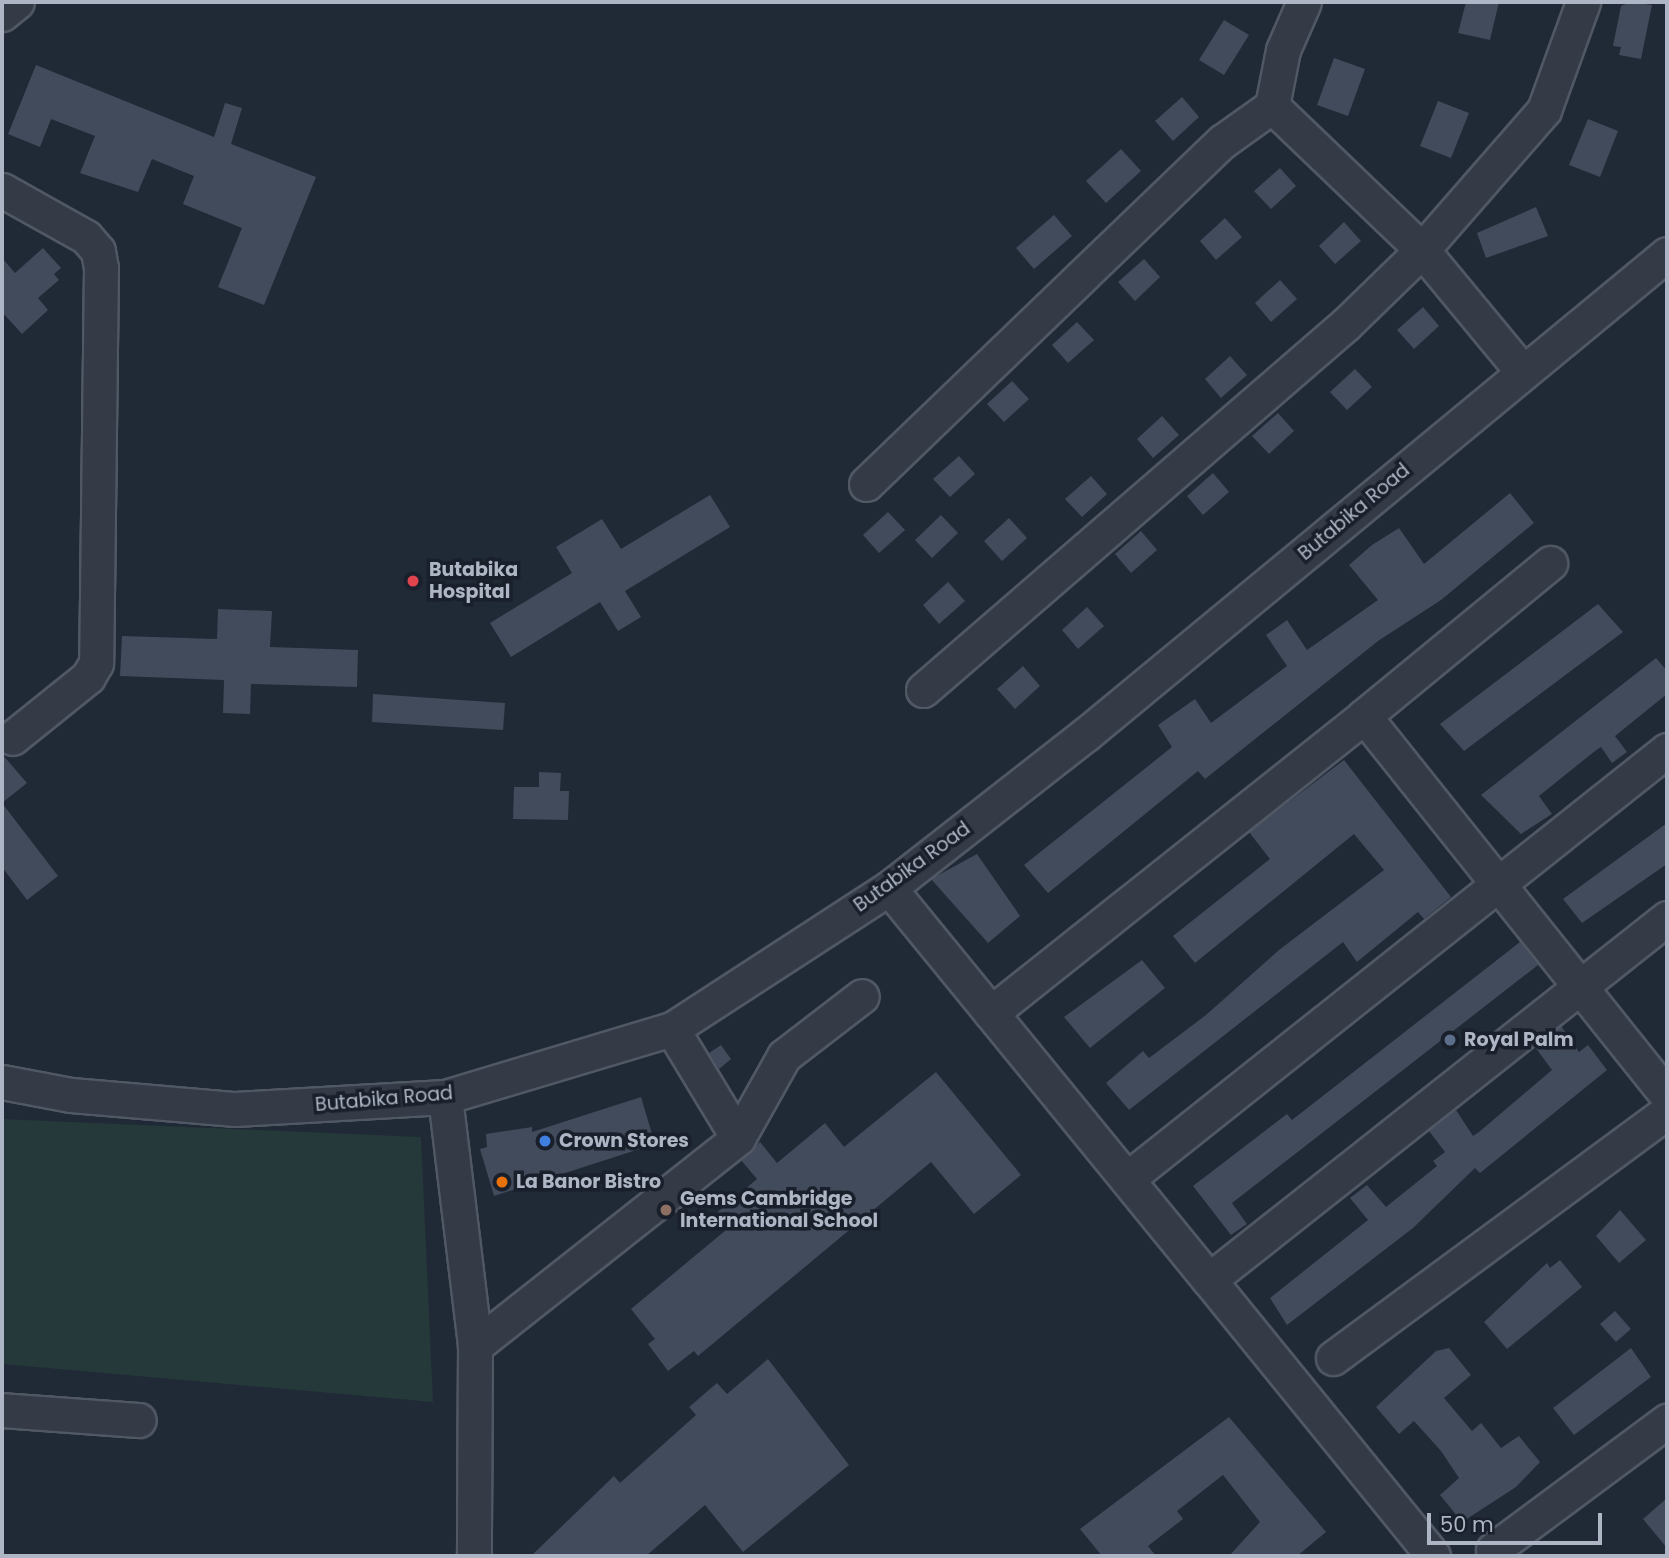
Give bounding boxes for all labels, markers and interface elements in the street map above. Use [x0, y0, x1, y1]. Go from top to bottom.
street label: Butabika Road [1294, 459, 1414, 565]
place label: Butabika Hospital [429, 559, 518, 603]
marker: Butabika Hospital [403, 571, 423, 591]
street label: Butabika Road [849, 817, 975, 917]
place label: Royal Palm [1464, 1029, 1574, 1051]
marker: Royal Palm [1442, 1032, 1458, 1048]
street label: Butabika Road [314, 1082, 454, 1116]
place label: Crown Stores [559, 1130, 689, 1152]
marker: Crown Stores [537, 1133, 553, 1149]
place label: La Banor Bistro [516, 1171, 661, 1193]
marker: La Banor Bistro [494, 1174, 510, 1190]
place label: Gems Cambridge International School [680, 1188, 878, 1232]
marker: Gems Cambridge International School [658, 1202, 674, 1218]
scale bar [1431, 1498, 1606, 1542]
text: 50 m [1440, 1510, 1494, 1539]

